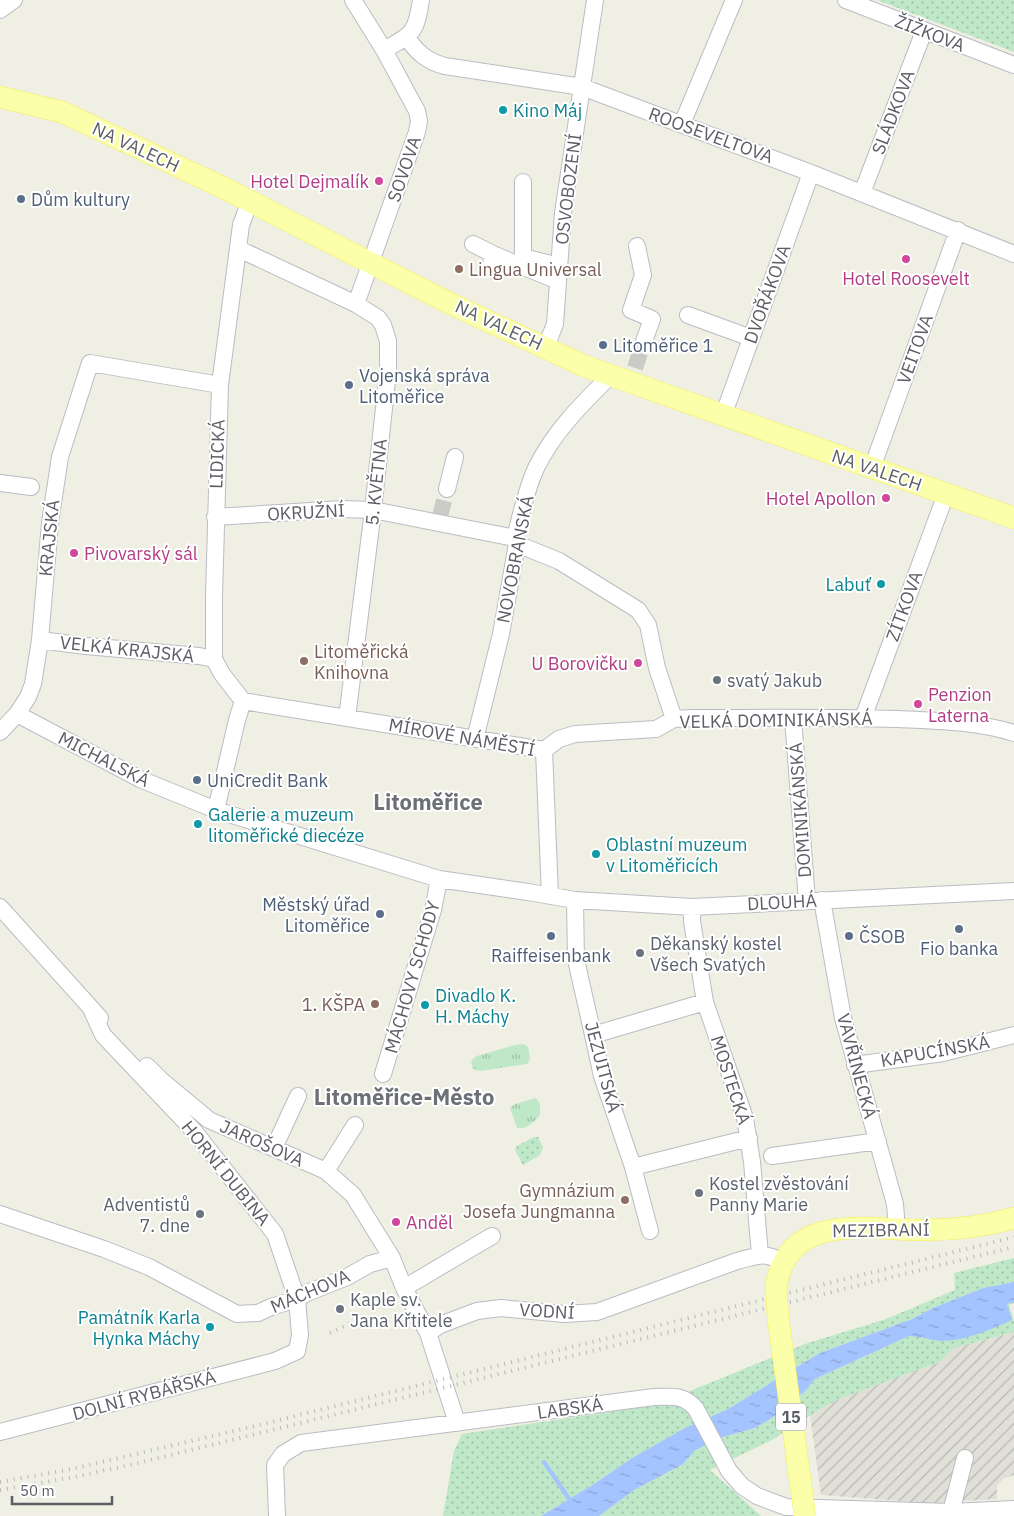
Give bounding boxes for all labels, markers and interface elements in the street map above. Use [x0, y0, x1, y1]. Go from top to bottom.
street label: ŽIŽKOVA [892, 9, 969, 57]
street label: SLÁDKOVA [866, 66, 920, 158]
place label: Kino Máj [513, 99, 582, 122]
street label: ROOSEVELTOVA [645, 102, 777, 168]
marker: Kino Máj [497, 104, 509, 116]
street label: NA VALECH [89, 117, 183, 177]
street label: OSVOBOZENÍ [550, 132, 586, 246]
street label: SOVOVA [382, 133, 426, 205]
place label: Hotel Dejmalík [250, 170, 370, 193]
marker: Hotel Dejmalík [373, 175, 385, 187]
place label: Dům kultury [31, 188, 130, 211]
marker: Dům kultury [15, 193, 27, 205]
street label: DVOŘÁKOVA [738, 241, 796, 347]
marker: Hotel Roosevelt [900, 253, 912, 265]
place label: Lingua Universal [469, 258, 602, 281]
marker: Lingua Universal [453, 263, 465, 275]
place label: Hotel Roosevelt [842, 267, 970, 290]
street label: NA VALECH [452, 295, 546, 355]
street label: VEITOVA [892, 310, 938, 387]
place label: Litoměřice 1 [613, 334, 713, 357]
marker: Litoměřice 1 [597, 339, 609, 351]
place label: Vojenská správa Litoměřice [359, 364, 490, 408]
marker: Vojenská správa Litoměřice [343, 379, 355, 391]
street label: LIDICKÁ [204, 418, 230, 489]
street label: 5. KVĚTNA [360, 437, 392, 527]
street label: NA VALECH [829, 444, 925, 496]
place label: Hotel Apollon [766, 487, 876, 510]
marker: Hotel Apollon [880, 492, 892, 504]
street label: NOVOBRANSKÁ [491, 493, 539, 625]
street label: KRAJSKÁ [34, 498, 65, 578]
street label: OKRUŽNÍ [266, 498, 346, 526]
place label: Pivovarský sál [84, 542, 198, 565]
marker: Pivovarský sál [68, 547, 80, 559]
street label: ZÍTKOVA [881, 567, 927, 644]
place label: Labuť [825, 573, 872, 596]
marker: Labuť [875, 578, 887, 590]
street label: VELKÁ KRAJSKÁ [59, 631, 196, 668]
place label: Litoměřická Knihovna [314, 640, 409, 684]
place label: U Borovičku [531, 652, 628, 675]
marker: Litoměřická Knihovna [298, 655, 310, 667]
marker: U Borovičku [632, 657, 644, 669]
place label: svatý Jakub [727, 669, 822, 692]
marker: svatý Jakub [711, 674, 723, 686]
place label: Penzion Laterna [928, 683, 992, 727]
marker: Penzion Laterna [912, 698, 924, 710]
street label: VELKÁ DOMINIKÁNSKÁ [679, 707, 873, 733]
street label: MÍROVÉ NÁMĚSTÍ [387, 713, 537, 761]
street label: MICHALSKÁ [54, 726, 154, 792]
street label: DOMINIKÁNSKÁ [784, 741, 816, 878]
place label: UniCredit Bank [207, 769, 329, 792]
marker: UniCredit Bank [191, 774, 203, 786]
district label: Litoměřice [373, 787, 483, 816]
place label: Galerie a muzeum litoměřické diecéze [208, 803, 365, 847]
marker: Galerie a muzeum litoměřické diecéze [192, 818, 204, 830]
place label: Oblastní muzeum v Litoměřicích [606, 833, 748, 877]
marker: Oblastní muzeum v Litoměřicích [590, 848, 602, 860]
street label: DLOUHÁ [747, 889, 818, 915]
place label: Městský úřad Litoměřice [262, 893, 370, 937]
street label: MÁCHOVY SCHODY [379, 898, 445, 1056]
marker: Městský úřad Litoměřice [374, 908, 386, 920]
marker: Fio banka [953, 923, 965, 935]
place label: ČSOB [859, 924, 905, 948]
marker: Raiffeisenbank [545, 930, 557, 942]
marker: ČSOB [843, 930, 855, 942]
place label: Děkanský kostel Všech Svatých [650, 932, 782, 976]
place label: Fio banka [920, 937, 998, 960]
place label: Raiffeisenbank [491, 944, 612, 967]
marker: Děkanský kostel Všech Svatých [634, 947, 646, 959]
place label: Divadlo K. H. Máchy [435, 984, 516, 1028]
place label: 1. KŠPA [302, 992, 365, 1016]
marker: 1. KŠPA [369, 998, 381, 1010]
marker: Divadlo K. H. Máchy [419, 999, 431, 1011]
street label: VAVŘINECKÁ [832, 1011, 882, 1122]
street label: JEZUITSKÁ [580, 1019, 626, 1115]
street label: KAPUCÍNSKÁ [879, 1030, 992, 1072]
street label: MOSTECKÁ [706, 1032, 756, 1128]
district label: Litoměřice-Město [314, 1082, 494, 1111]
street label: JAROŠOVA [216, 1113, 308, 1172]
street label: HORNÍ DUBINA [177, 1116, 276, 1231]
place label: Kostel zvěstování Panny Marie [709, 1172, 849, 1216]
place label: Gymnázium Josefa Jungmanna [463, 1179, 615, 1223]
marker: Kostel zvěstování Panny Marie [693, 1187, 705, 1199]
place label: Adventistů 7. dne [103, 1193, 190, 1237]
marker: Gymnázium Josefa Jungmanna [619, 1194, 631, 1206]
marker: Adventistů 7. dne [194, 1208, 206, 1220]
place label: Anděl [406, 1211, 453, 1234]
marker: Anděl [390, 1216, 402, 1228]
street label: MEZIBRANÍ [832, 1218, 930, 1242]
street label: MÁCHOVA [267, 1264, 354, 1318]
place label: Kaple sv. Jana Křtitele [350, 1288, 453, 1332]
street label: VODNÍ [519, 1298, 575, 1324]
marker: Kaple sv. Jana Křtitele [334, 1303, 346, 1315]
place label: Památník Karla Hynka Máchy [78, 1306, 200, 1350]
marker: Památník Karla Hynka Máchy [204, 1321, 216, 1333]
street label: DOLNÍ RYBÁŘSKÁ [70, 1365, 219, 1425]
street label: LABSKÁ [536, 1392, 605, 1424]
road number: 15 [776, 1404, 806, 1430]
scale bar [12, 1474, 112, 1506]
text: 50 m [20, 1481, 55, 1500]

